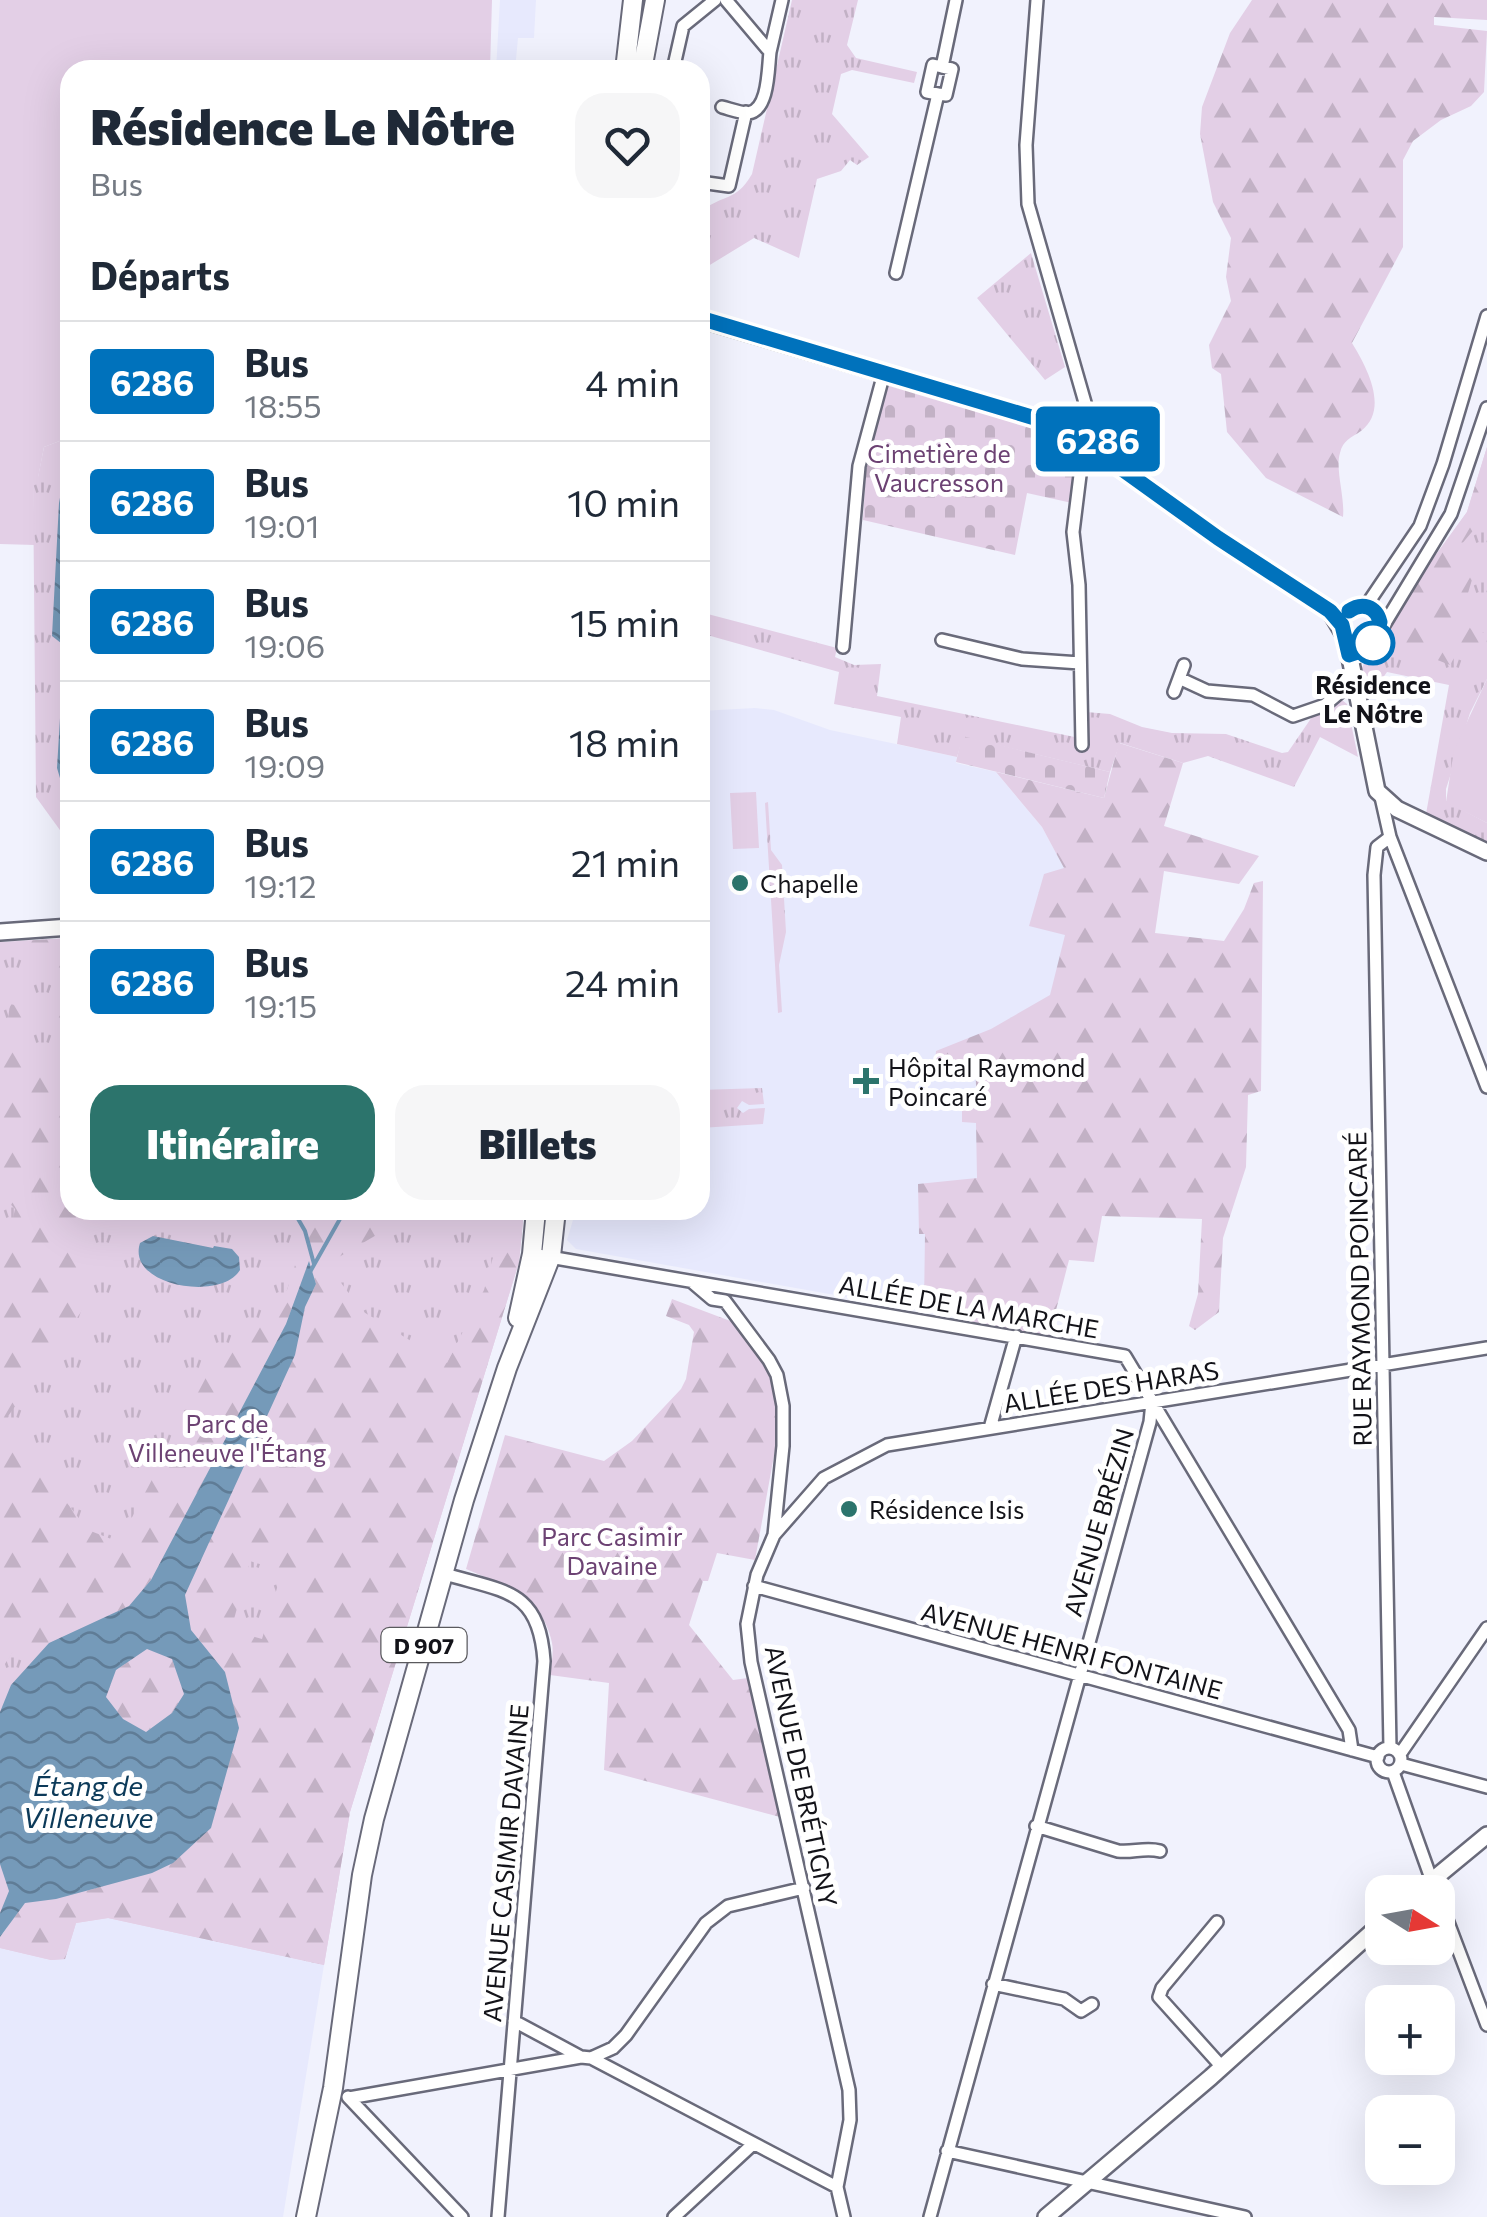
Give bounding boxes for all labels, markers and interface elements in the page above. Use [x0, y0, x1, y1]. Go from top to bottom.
button: heart [575, 93, 680, 198]
text: Résidence Le Nôtre [90, 96, 515, 155]
text: Bus [90, 163, 143, 203]
text: Départs [90, 251, 230, 298]
text: Bus [244, 338, 309, 385]
text: 4 min [585, 358, 680, 405]
text: 6286 [110, 360, 194, 403]
text: 18:55 [244, 385, 322, 425]
line badge: 6286 [1028, 406, 1168, 472]
text: 6286 [1056, 418, 1140, 461]
park label: Cimetière de Vaucresson [867, 438, 1011, 497]
text: Bus [244, 458, 309, 505]
text: 10 min [567, 478, 680, 525]
text: 6286 [110, 480, 194, 523]
text: 19:01 [244, 505, 320, 545]
text: Bus [244, 578, 309, 625]
text: 15 min [570, 598, 680, 645]
text: 6286 [110, 600, 194, 643]
marker: Résidence Le Nôtre [1352, 622, 1394, 664]
text: 19:06 [244, 625, 325, 665]
place label: Résidence Le Nôtre [1315, 669, 1431, 728]
text: Bus [244, 698, 309, 745]
text: 18 min [569, 718, 680, 765]
text: 6286 [110, 720, 194, 763]
text: 19:09 [244, 745, 325, 785]
text: Bus [244, 818, 309, 865]
text: 21 min [571, 838, 680, 885]
text: 6286 [110, 840, 194, 883]
text: 19:12 [244, 865, 316, 905]
place label: Chapelle [760, 868, 858, 898]
marker: Chapelle [729, 872, 751, 894]
text: Bus [244, 938, 309, 985]
text: 24 min [565, 958, 680, 1005]
text: 6286 [110, 960, 194, 1003]
text: 19:15 [244, 985, 317, 1025]
place label: Hôpital Raymond Poincaré [888, 1052, 1085, 1111]
marker: Hôpital Raymond Poincaré [853, 1068, 879, 1094]
button: Itinéraire [90, 1085, 375, 1200]
button: Billets [395, 1085, 680, 1200]
street label: RUE RAYMOND POINCARÉ [1341, 1131, 1377, 1447]
street label: ALLÉE DE LA MARCHE [837, 1268, 1101, 1344]
street label: ALLÉE DES HARAS [1001, 1354, 1221, 1418]
park label: Parc de Villeneuve l'Étang [128, 1408, 327, 1467]
street label: AVENUE BRÉZIN [1057, 1424, 1139, 1620]
place label: Résidence Isis [869, 1494, 1024, 1524]
marker: Résidence Isis [838, 1498, 860, 1520]
park label: Parc Casimir Davaine [541, 1521, 683, 1580]
street label: AVENUE HENRI FONTAINE [918, 1595, 1226, 1705]
road number: D 907 [382, 1628, 466, 1662]
street label: AVENUE DE BRÉTIGNY [760, 1643, 844, 1909]
street label: AVENUE CASIMIR DAVAINE [476, 1703, 534, 2023]
water label: Étang de Villeneuve [23, 1768, 154, 1834]
north arrow [1365, 1875, 1455, 1965]
map controls [1365, 1875, 1455, 2185]
button: + [1365, 1985, 1455, 2075]
button: − [1365, 2095, 1455, 2185]

